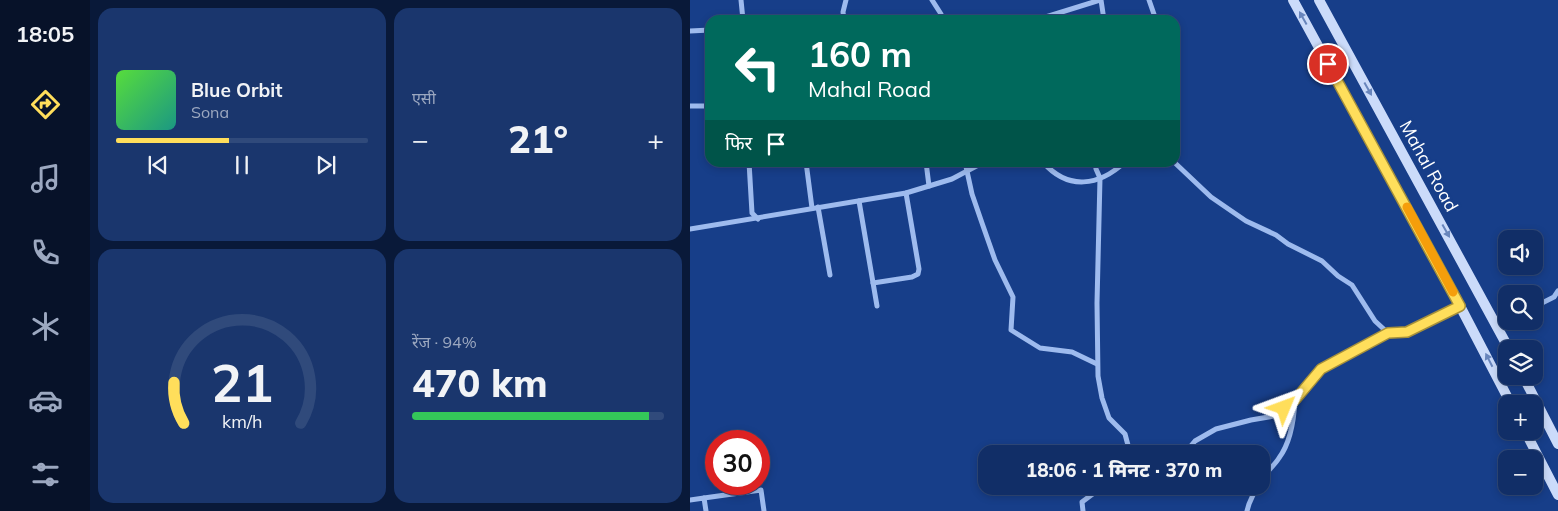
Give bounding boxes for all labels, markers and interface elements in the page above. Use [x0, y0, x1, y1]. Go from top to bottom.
one-way arrow [1298, 11, 1307, 24]
text: 18:05 [16, 20, 74, 48]
text: 160 m [808, 32, 912, 76]
icon: left [725, 35, 790, 100]
pin [1307, 43, 1349, 85]
icon: arrive [1314, 50, 1342, 78]
text: Mahal Road [808, 75, 931, 103]
text: Blue Orbit [191, 78, 282, 102]
one-way arrow [1364, 81, 1372, 96]
icon: directions [28, 87, 63, 122]
text: एसी [412, 88, 436, 108]
text: Sona [191, 102, 229, 122]
text: 21° [508, 115, 568, 163]
street label: Mahal Road [1395, 116, 1463, 216]
text: − [412, 122, 429, 157]
text: + [647, 122, 664, 157]
icon: arrive [762, 130, 790, 158]
text: फिर [725, 131, 752, 155]
icon: previous [144, 151, 172, 179]
icon: pause [228, 151, 256, 179]
icon: next [312, 151, 340, 179]
icon: music [28, 161, 63, 196]
one-way arrow [1442, 224, 1450, 239]
map controls [1498, 230, 1543, 495]
button: sound [1498, 230, 1543, 275]
icon: phone [28, 235, 63, 270]
button: search [1498, 285, 1543, 330]
icon: climate [28, 309, 63, 344]
text: रेंज · 94% [412, 332, 477, 352]
button: layers [1498, 340, 1543, 385]
text: 21 [211, 350, 273, 415]
one-way arrow [1485, 353, 1493, 368]
text: 470 km [412, 359, 548, 407]
position arrow [1257, 381, 1309, 433]
icon: car [28, 383, 63, 418]
button: + [1498, 395, 1543, 440]
text: km/h [222, 410, 262, 432]
speed limit sign: 30 [705, 430, 770, 495]
button: − [1498, 450, 1543, 495]
icon: filters [28, 457, 63, 492]
text: 18:06 · 1 मिनट · 370 m [1026, 458, 1222, 482]

